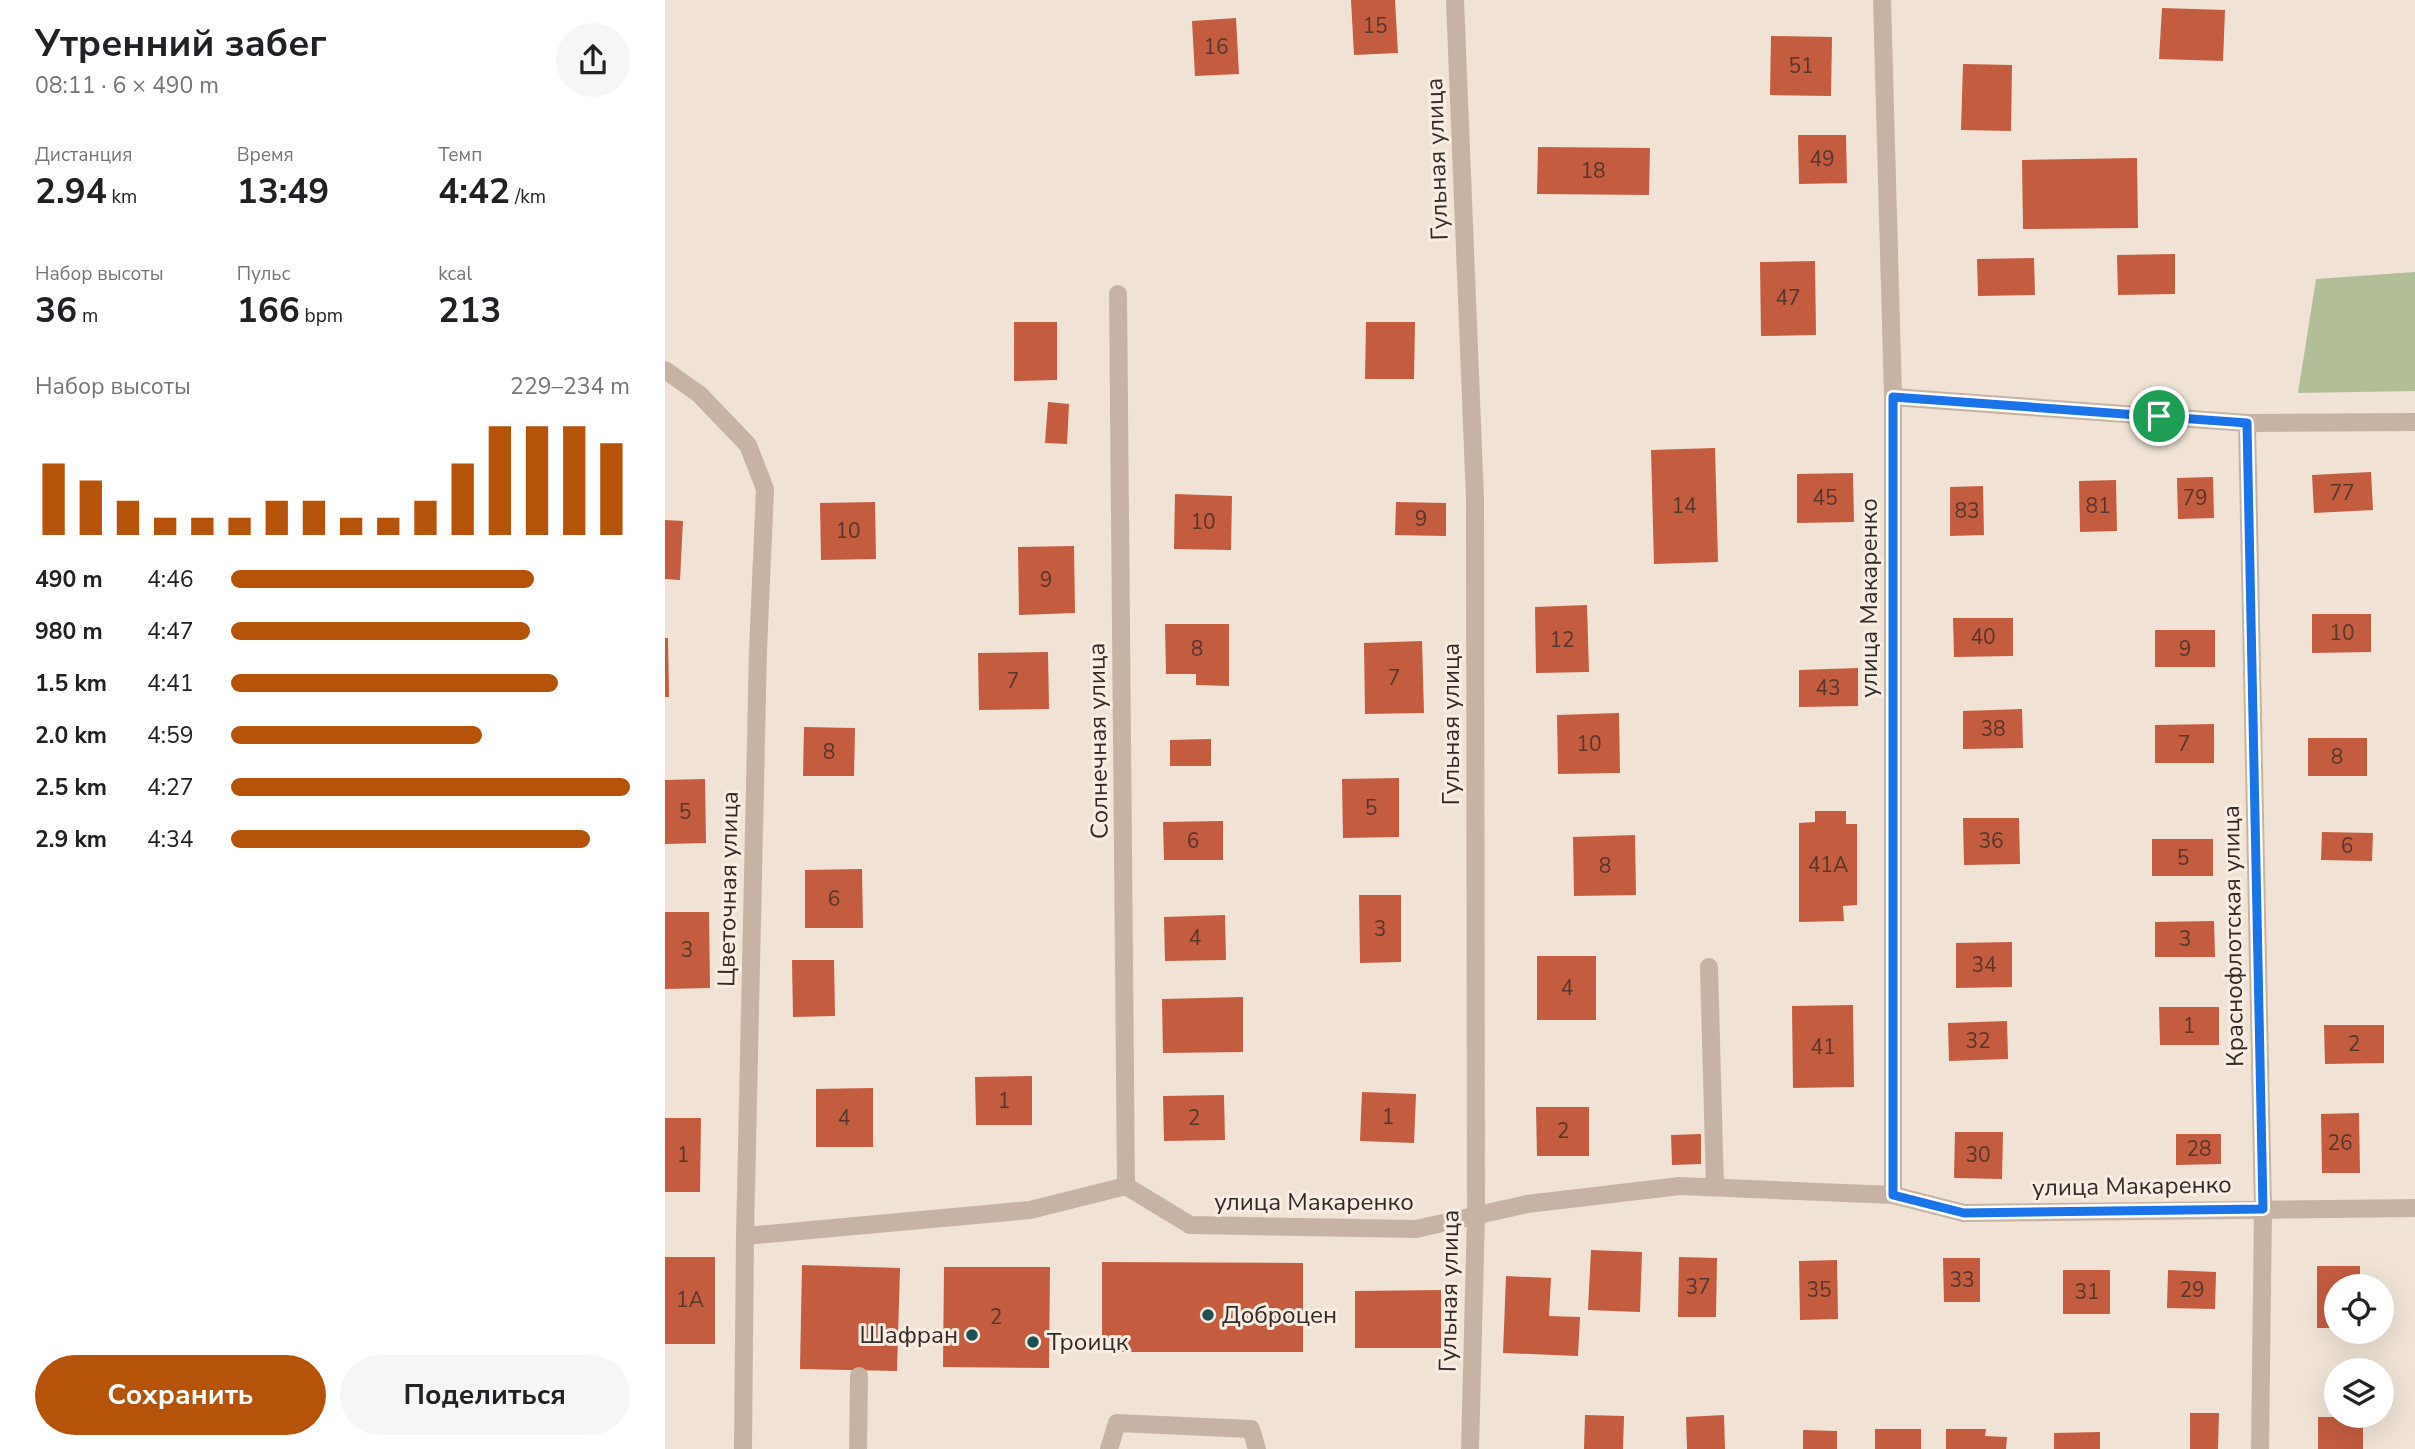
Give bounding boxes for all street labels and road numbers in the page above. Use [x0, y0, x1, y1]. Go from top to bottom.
street label: Гульная улица [1418, 77, 1456, 241]
street label: улица Макаренко [1853, 498, 1885, 698]
street label: Солнечная улица [1080, 643, 1116, 839]
street label: Гульная улица [1435, 643, 1467, 805]
street label: Цветочная улица [710, 791, 746, 987]
street label: Краснофлотская улица [2215, 805, 2251, 1067]
street label: улица Макаренко [2032, 1168, 2232, 1204]
street label: улица Макаренко [1214, 1186, 1414, 1218]
street label: Гульная улица [1432, 1210, 1466, 1372]

